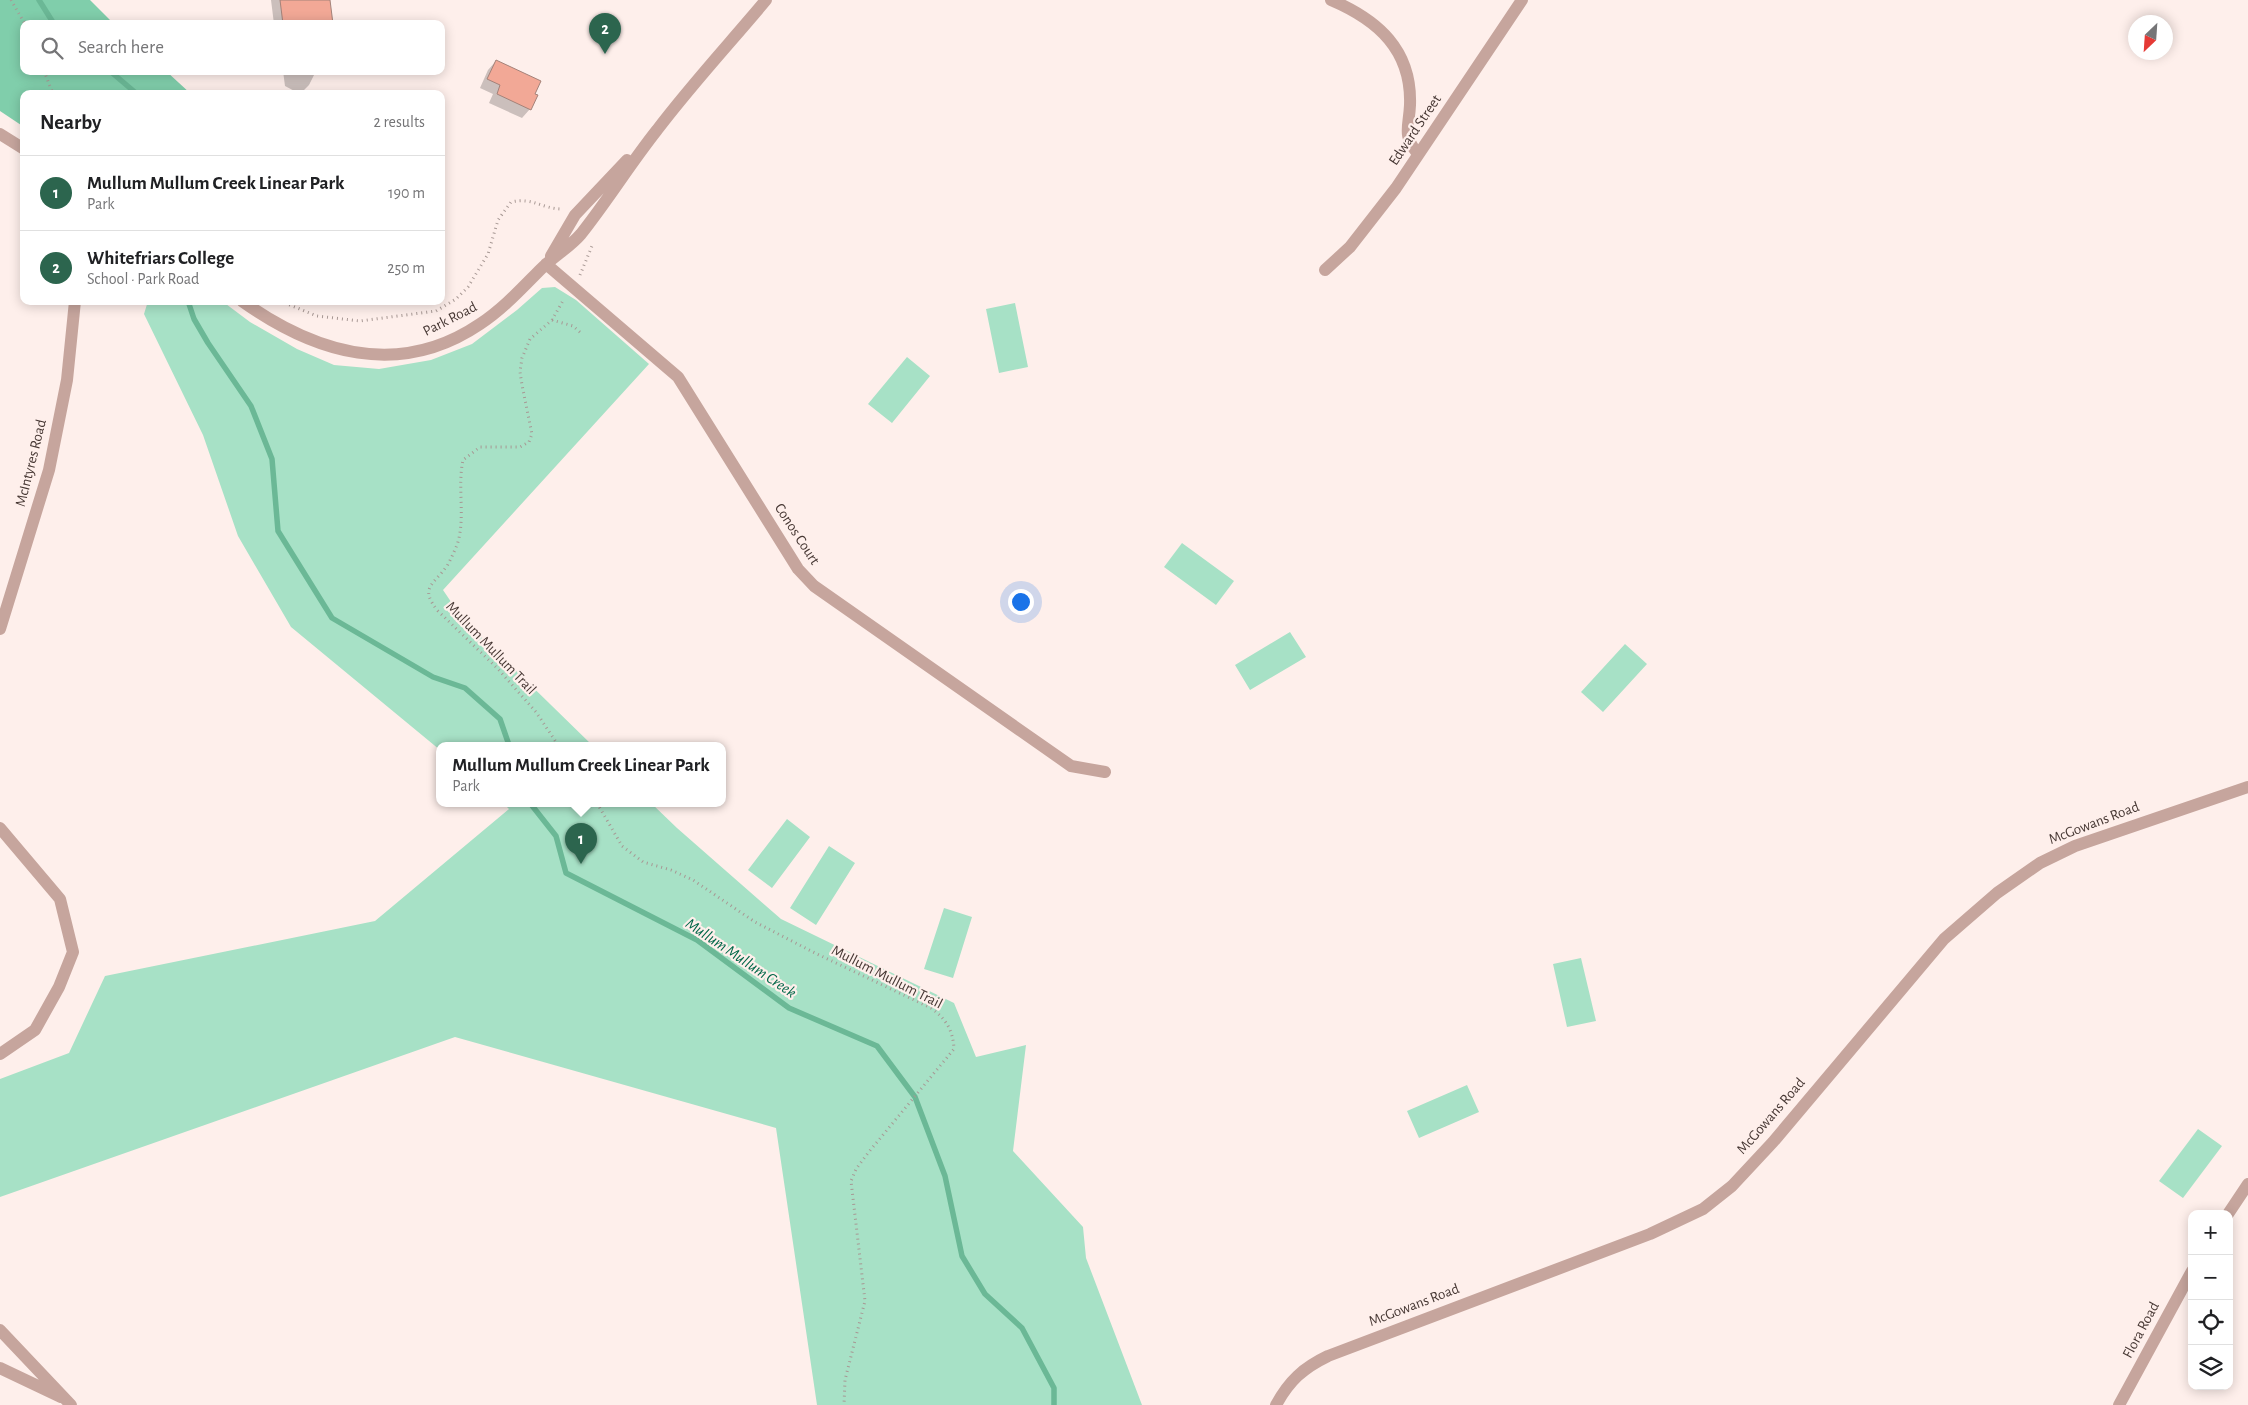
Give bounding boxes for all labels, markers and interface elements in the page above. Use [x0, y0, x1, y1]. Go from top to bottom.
pin: 2 [589, 13, 621, 54]
north arrow [2128, 15, 2173, 60]
search box [20, 20, 445, 75]
icon: search [38, 34, 66, 62]
text: Search here [78, 38, 164, 57]
street label: Edward Street [1386, 92, 1444, 168]
text: Nearby [40, 112, 101, 133]
text: 2 results [373, 114, 425, 130]
text: Mullum Mullum Creek Linear Park [87, 174, 344, 193]
text: 1 [53, 185, 59, 201]
text: 190 m [388, 185, 425, 201]
text: Park [87, 196, 115, 212]
text: Whitefriars College [87, 249, 234, 268]
text: 2 [52, 260, 60, 276]
text: 250 m [387, 260, 425, 276]
text: School · Park Road [87, 271, 199, 287]
street label: Park Road [421, 299, 480, 339]
street label: McIntyres Road [13, 418, 49, 508]
street label: Conos Court [772, 501, 822, 568]
your location [1008, 589, 1034, 615]
street label: Mullum Mullum Trail [443, 599, 539, 697]
popup [436, 742, 726, 807]
text: Mullum Mullum Creek Linear Park [452, 756, 710, 775]
text: Park [452, 778, 480, 794]
street label: McGowans Road [2047, 799, 2141, 847]
pin: 1 [565, 823, 597, 864]
water label: Mullum Mullum Creek [683, 915, 799, 1001]
street label: Mullum Mullum Trail [829, 943, 945, 1011]
street label: McGowans Road [1734, 1075, 1808, 1157]
map controls [2188, 1210, 2233, 1390]
button: + [2188, 1210, 2233, 1255]
button: − [2188, 1255, 2233, 1300]
street label: McGowans Road [1367, 1281, 1461, 1329]
street label: Flora Road [2120, 1299, 2162, 1361]
button: locate [2188, 1300, 2233, 1345]
button: layers [2188, 1345, 2233, 1390]

